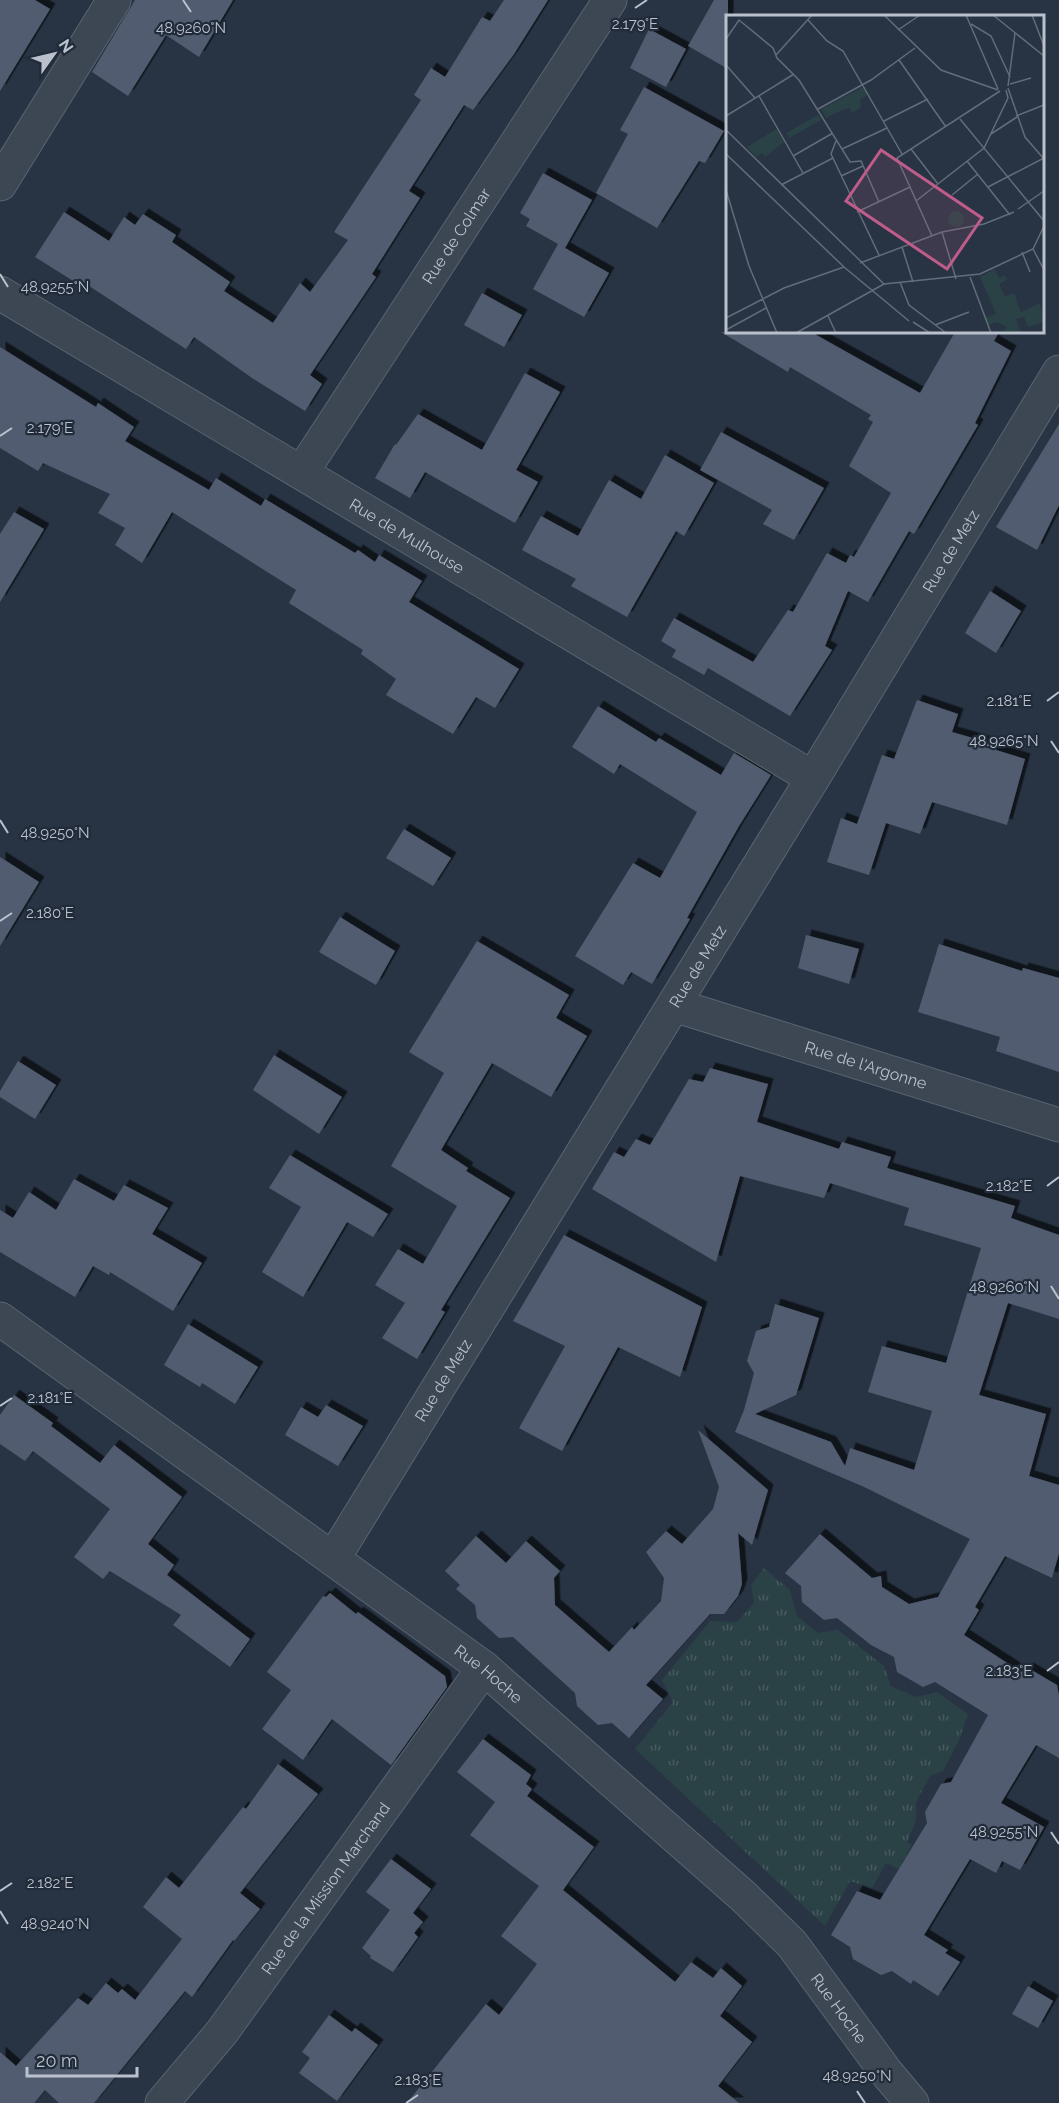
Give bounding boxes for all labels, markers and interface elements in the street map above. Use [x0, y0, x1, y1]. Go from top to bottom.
text: 2.179°E [612, 15, 658, 33]
inset map [726, 15, 1044, 333]
text: 48.9260°N [156, 19, 226, 37]
north arrow [24, 24, 84, 84]
text: N [55, 36, 77, 56]
street label: Rue de Colmar [418, 184, 495, 287]
text: 48.9255°N [21, 278, 89, 296]
text: 2.179°E [27, 419, 73, 437]
street label: Rue de Mulhouse [346, 494, 468, 577]
street label: Rue de Metz [918, 506, 983, 596]
text: 2.181°E [986, 692, 1032, 710]
text: 48.9265°N [969, 732, 1039, 750]
text: 48.9250°N [20, 824, 90, 842]
text: 2.180°E [26, 904, 74, 922]
street label: Rue de Metz [665, 921, 730, 1011]
street label: Rue de l'Argonne [803, 1037, 929, 1093]
text: 2.182°E [986, 1177, 1032, 1195]
text: 48.9260°N [969, 1278, 1039, 1296]
street label: Rue de Metz [410, 1335, 476, 1425]
text: 2.181°E [27, 1389, 73, 1407]
street label: Rue Hoche [451, 1641, 527, 1707]
text: 2.183°E [986, 1662, 1032, 1680]
street label: Rue de la Mission Marchand [257, 1798, 394, 1978]
text: 48.9255°N [970, 1823, 1038, 1841]
text: 2.182°E [27, 1874, 73, 1892]
text: 48.9240°N [20, 1915, 90, 1933]
street label: Rue Hoche [807, 1969, 871, 2047]
scale bar [27, 2040, 136, 2078]
text: 20 m [36, 2050, 78, 2071]
text: 48.9250°N [822, 2067, 892, 2085]
text: 2.183°E [395, 2071, 441, 2089]

